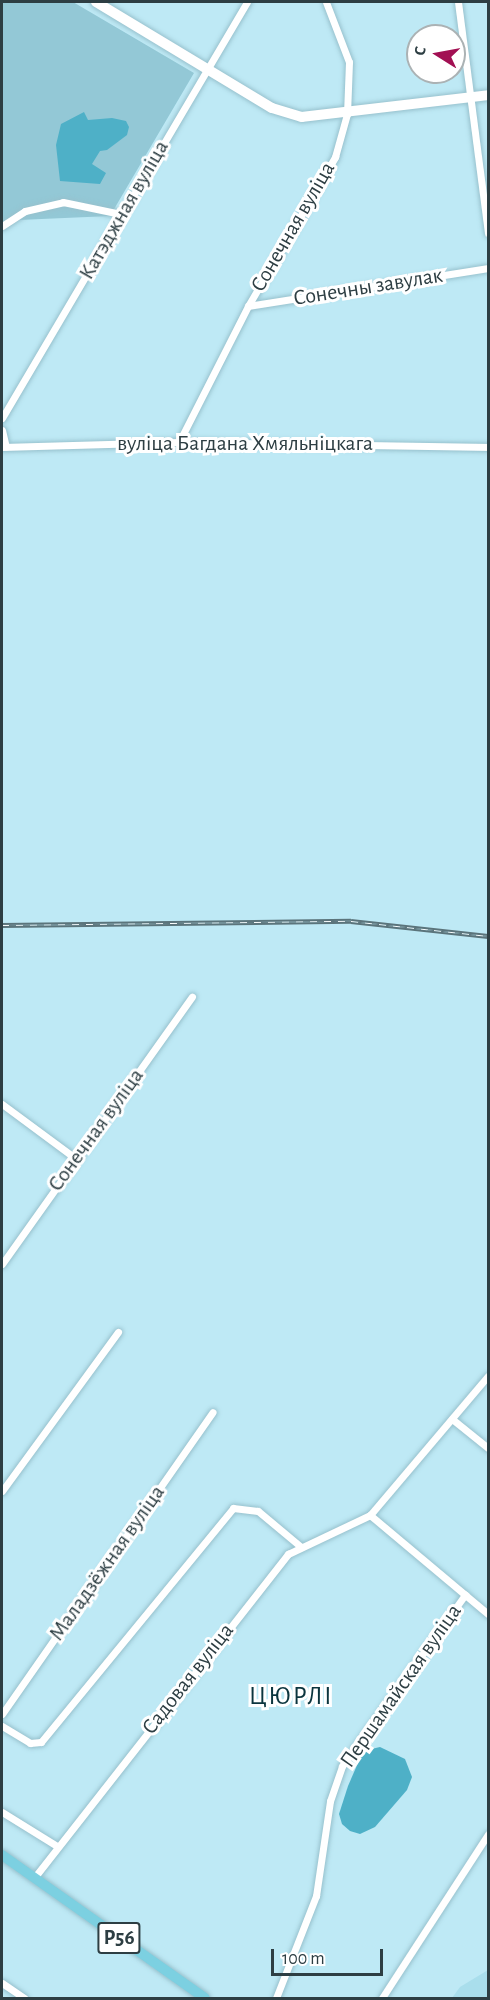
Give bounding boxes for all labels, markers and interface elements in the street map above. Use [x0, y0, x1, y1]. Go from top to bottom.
north arrow [406, 24, 466, 84]
text: С [412, 45, 429, 57]
street label: Катэджная вуліца [73, 136, 175, 284]
street label: Сонечная вуліца [245, 157, 341, 297]
street label: Сонечны завулак [291, 262, 445, 312]
street label: вуліца Багдана Хмяльніцкага [117, 431, 373, 457]
street label: Сонечная вуліца [42, 1063, 150, 1197]
street label: Маладзёжная вуліца [43, 1480, 171, 1646]
street label: Першамайская вуліца [335, 1599, 467, 1773]
street label: Садовая вуліца [136, 1618, 240, 1740]
district label: ЦЮРЛІ [249, 1681, 333, 1713]
road number: Р56 [96, 1920, 142, 1956]
scale bar [274, 1937, 386, 1975]
text: 100 m [282, 1950, 325, 1968]

